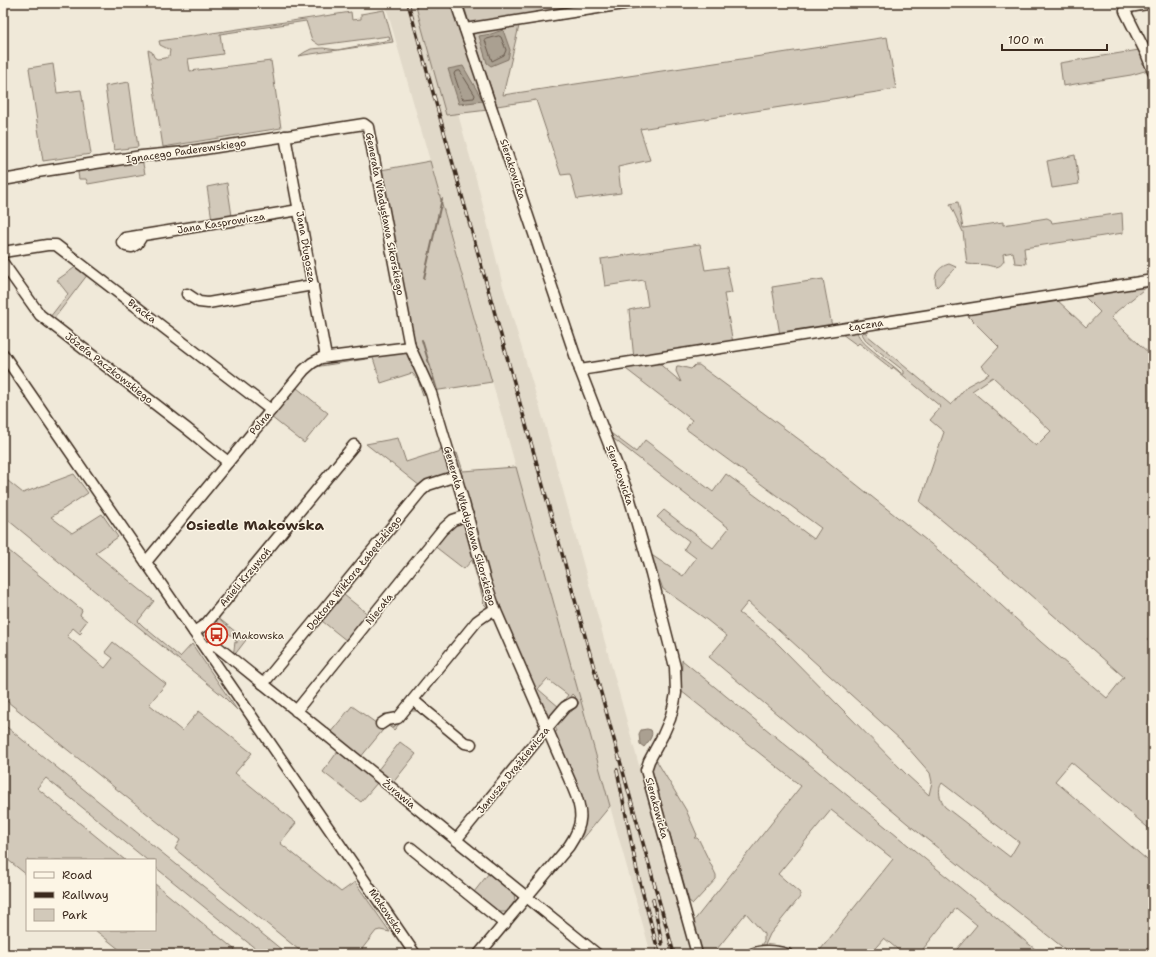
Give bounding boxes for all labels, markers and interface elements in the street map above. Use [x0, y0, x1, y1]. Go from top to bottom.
scale bar [1002, 26, 1107, 52]
text: 100 m [1008, 32, 1044, 48]
street label: Generała Władysława Sikorskiego [363, 131, 407, 297]
street label: Ignacego Paderewskiego [125, 136, 247, 166]
street label: Sierakowicka [497, 137, 529, 202]
street label: Jana Kasprowicza [176, 210, 267, 236]
street label: Jana Długosza [293, 210, 319, 285]
street label: Bracka [125, 296, 160, 326]
street label: Łączna [847, 316, 885, 334]
street label: Józefa Paczkowskiego [62, 330, 156, 406]
street label: Polna [246, 408, 274, 437]
street label: Sierakowicka [603, 443, 637, 508]
street label: Generała Władysława Sikorskiego [441, 445, 499, 607]
street label: Doktora Wiktora Łabędzkiego [304, 513, 404, 633]
district label: Osiedle Makowska [186, 516, 324, 534]
street label: Anieli Krzywoń [216, 545, 274, 609]
street label: Niecała [362, 590, 396, 627]
bus stop icon: Makowska [203, 622, 229, 648]
place label: Makowska [232, 629, 285, 642]
street label: Janusza Drążkiewicza [474, 723, 553, 816]
street label: Sierakowicka [643, 776, 672, 841]
street label: Żurawia [380, 777, 419, 812]
legend [26, 859, 156, 931]
text: Road [62, 867, 93, 883]
street label: Makowska [366, 886, 406, 937]
text: Railway [62, 887, 109, 903]
text: Park [62, 907, 88, 923]

